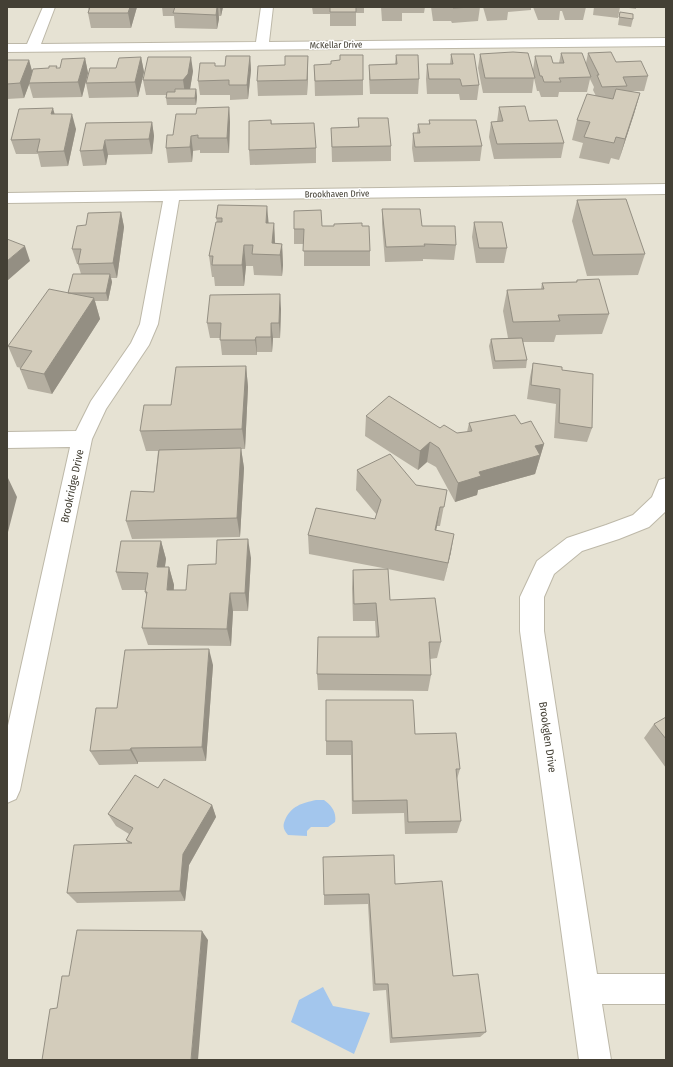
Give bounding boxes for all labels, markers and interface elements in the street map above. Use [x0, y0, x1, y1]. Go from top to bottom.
street label: McKellar Drive [310, 40, 363, 50]
street label: Brookhaven Drive [305, 188, 370, 200]
street label: Brookridge Drive [58, 448, 87, 524]
street label: Brookglen Drive [536, 701, 559, 773]

